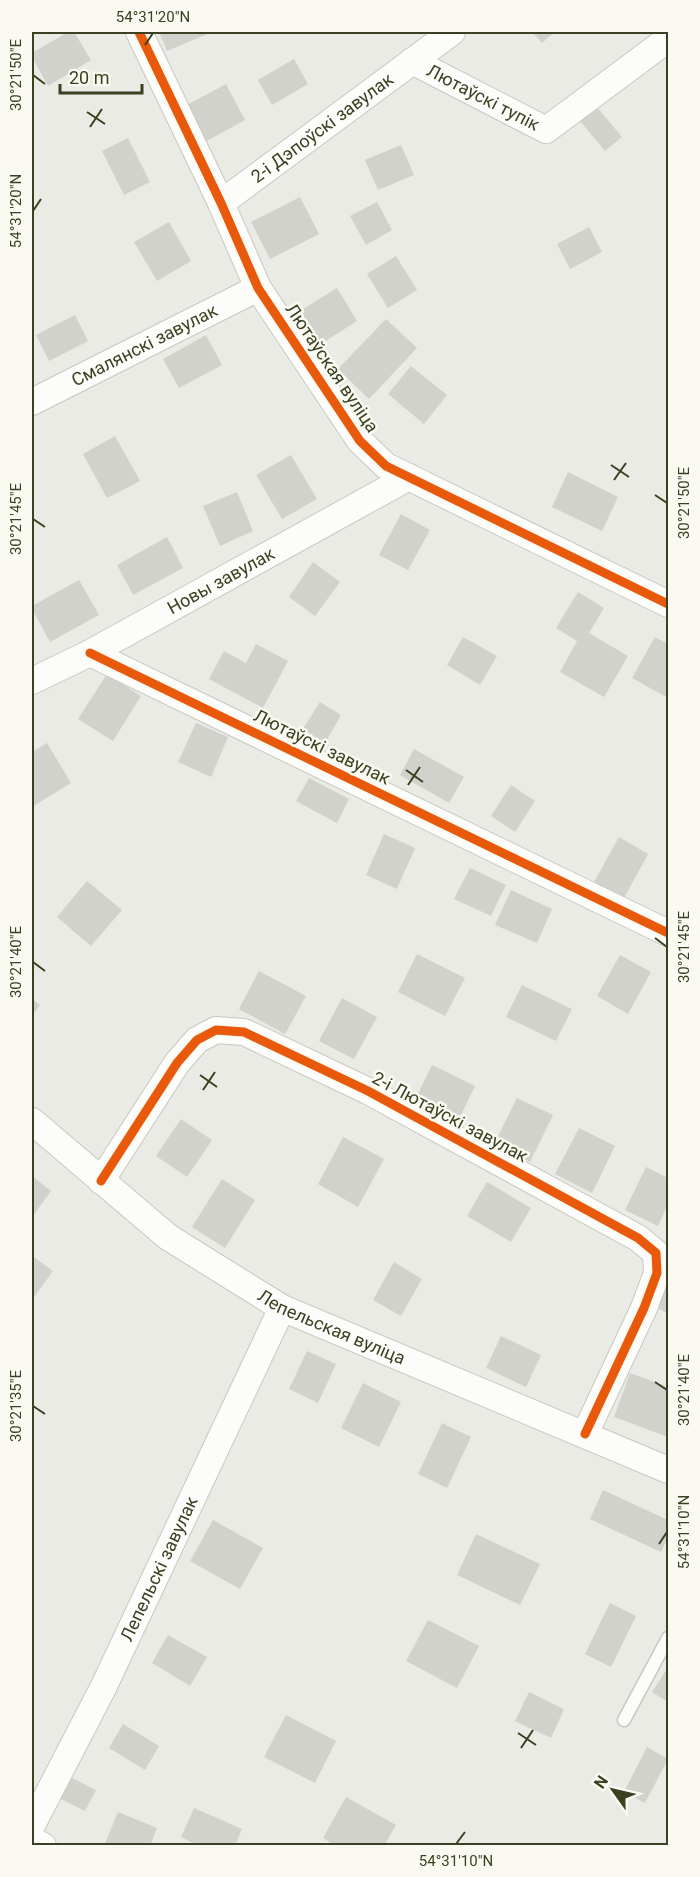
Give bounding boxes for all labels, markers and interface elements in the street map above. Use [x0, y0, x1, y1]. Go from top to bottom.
text: 54°31'20"N [116, 8, 190, 26]
text: 30°21'50"E [7, 38, 25, 111]
scale bar [60, 57, 142, 95]
street label: Лютаўскі тупік [423, 59, 543, 135]
text: 20 m [69, 67, 109, 88]
street label: 2-і Дэпоўскі завулак [247, 68, 397, 187]
text: 54°31'20"N [7, 174, 25, 248]
street label: Смалянскі завулак [68, 299, 221, 390]
street label: Лютаўская вуліца [282, 299, 383, 436]
text: 30°21'50"E [675, 466, 693, 539]
text: 30°21'45"E [7, 482, 25, 555]
street label: Новы завулак [164, 542, 278, 618]
street label: Лютаўскі завулак [251, 704, 394, 789]
text: 30°21'45"E [675, 910, 693, 983]
text: 30°21'40"E [7, 925, 25, 998]
street label: 2-і Лютаўскі завулак [369, 1067, 532, 1167]
street label: Лепельская вуліца [254, 1285, 409, 1369]
text: 30°21'40"E [675, 1353, 693, 1426]
text: 30°21'35"E [7, 1369, 25, 1442]
street label: Лепельскі завулак [116, 1493, 202, 1644]
text: 54°31'10"N [675, 1495, 693, 1569]
north arrow [583, 1760, 643, 1820]
text: N [590, 1772, 612, 1792]
text: 54°31'10"N [419, 1852, 493, 1870]

